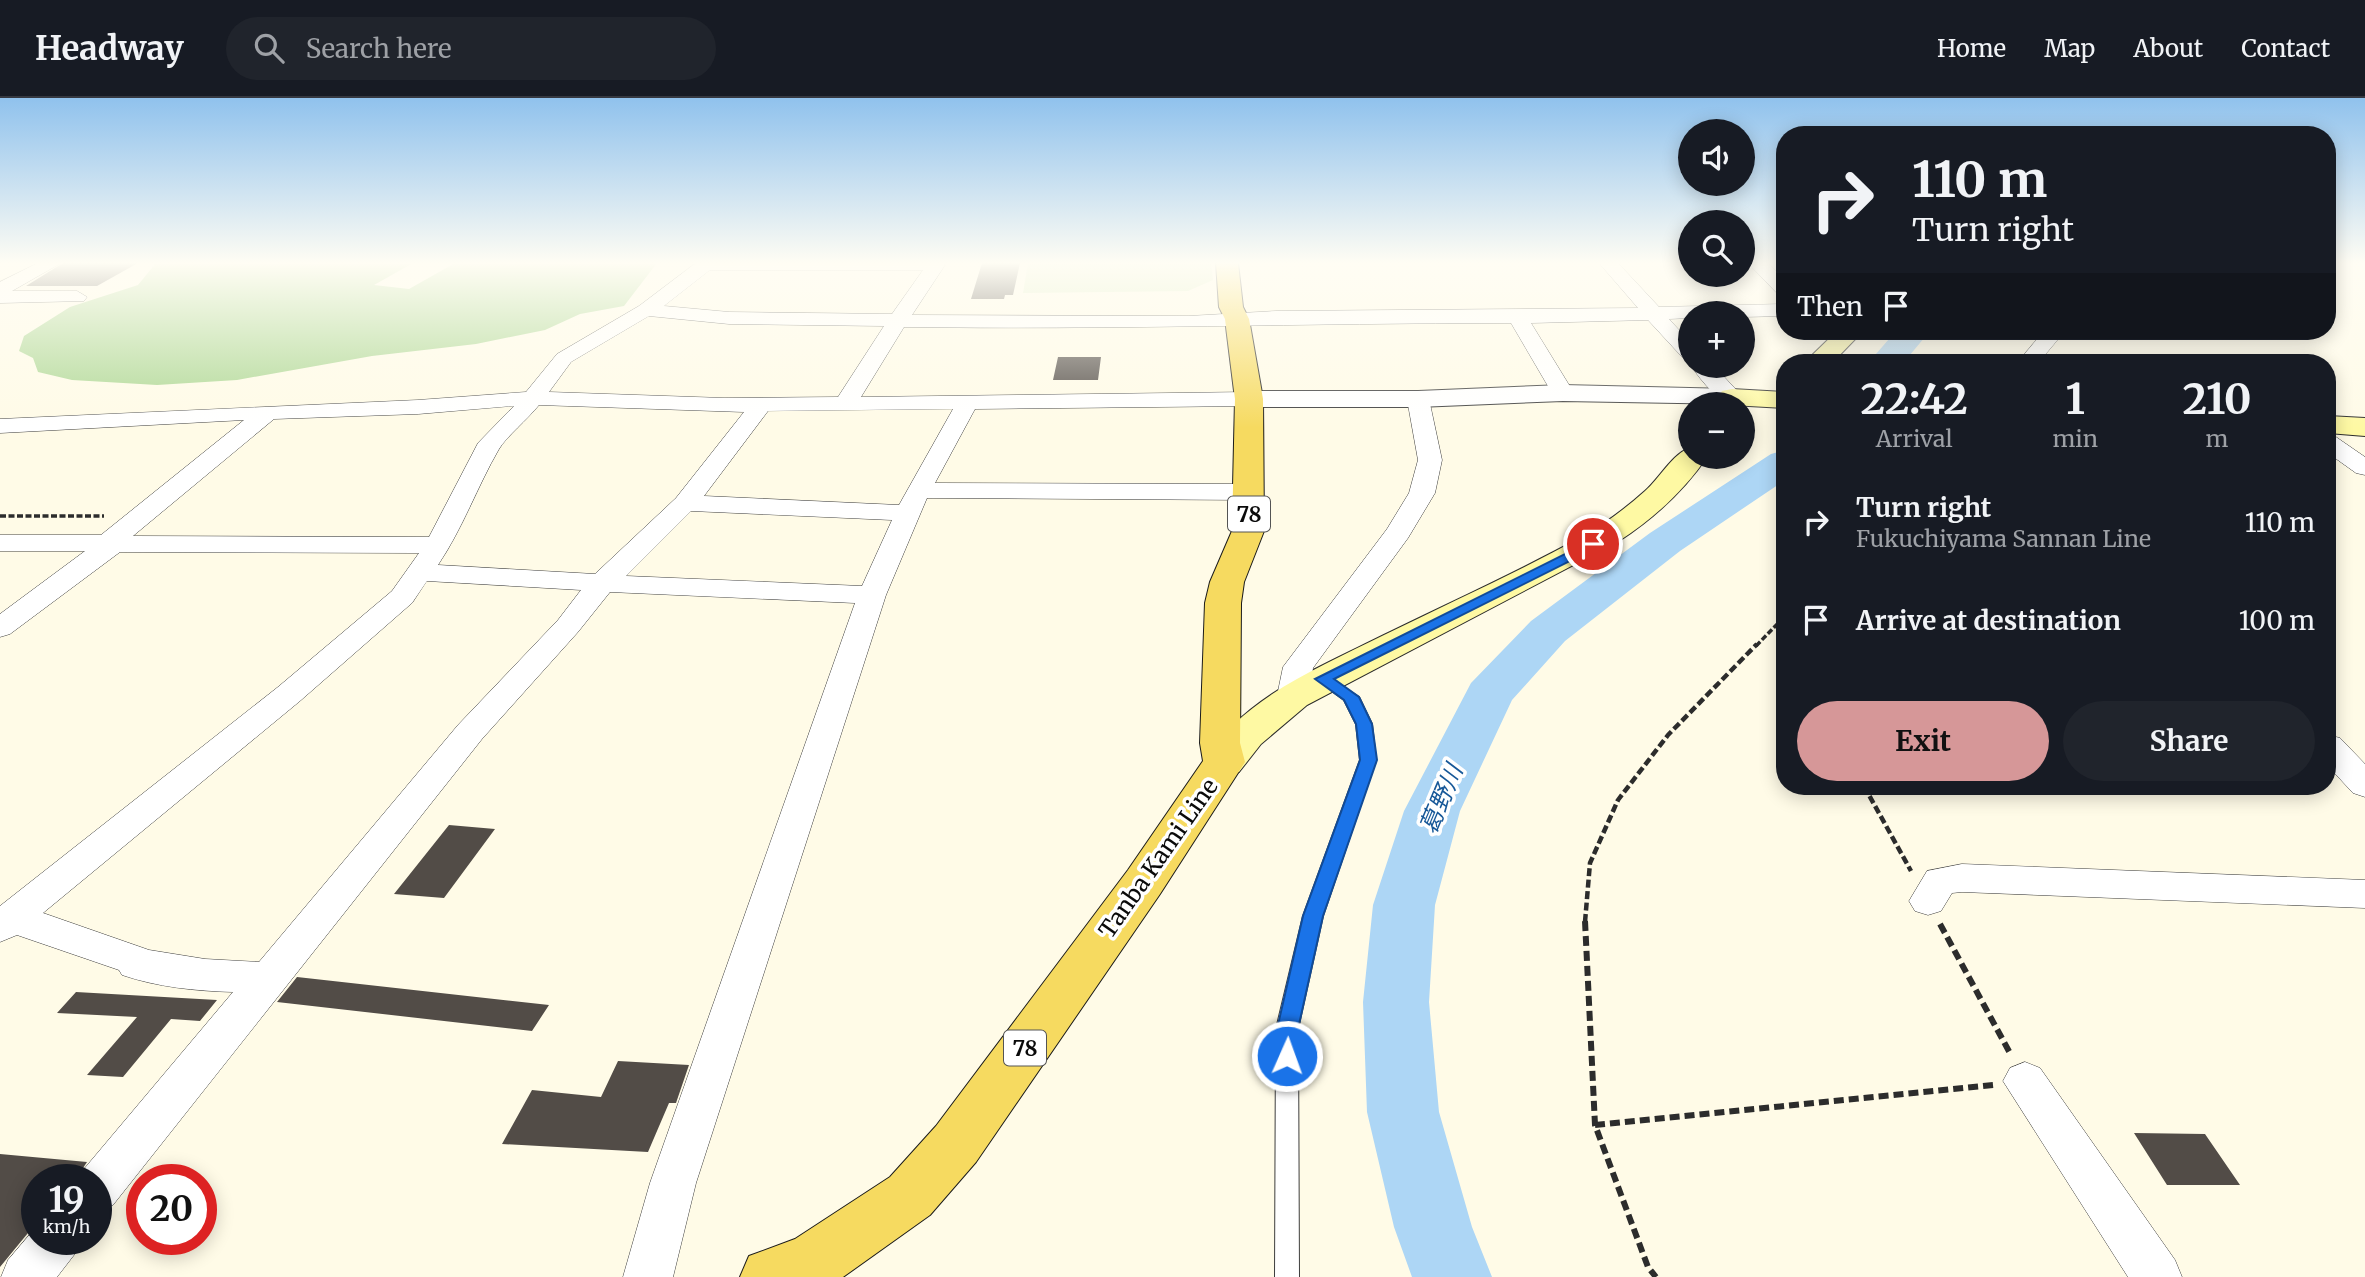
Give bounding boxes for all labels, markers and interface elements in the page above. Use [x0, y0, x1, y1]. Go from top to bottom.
search box [226, 17, 716, 80]
text: Headway [35, 28, 184, 69]
icon: search [250, 29, 288, 67]
text: Search here [306, 32, 452, 65]
text: Home [1937, 33, 2006, 64]
text: Map [2044, 33, 2095, 64]
text: About [2133, 33, 2203, 64]
text: Contact [2241, 33, 2330, 64]
map controls [1678, 119, 1755, 469]
button: sound [1678, 119, 1755, 196]
text: 110 m [1912, 149, 2047, 210]
icon: right [1797, 154, 1888, 245]
button: search [1678, 210, 1755, 287]
text: Turn right [1912, 210, 2074, 250]
icon: arrive [1877, 287, 1915, 325]
text: Then [1797, 290, 1863, 323]
button: + [1678, 301, 1755, 378]
text: 22:42 [1861, 373, 1968, 425]
text: 1 [2065, 373, 2085, 425]
text: 210 [2182, 373, 2251, 425]
button: − [1678, 392, 1755, 469]
text: Arrival [1876, 424, 1953, 453]
text: min [2052, 424, 2098, 453]
text: m [2206, 424, 2228, 453]
text: Turn right [1856, 491, 1991, 524]
road number: 78 [1228, 496, 1270, 532]
icon: right [1797, 503, 1835, 541]
text: 110 m [2245, 506, 2315, 539]
pin [1563, 514, 1623, 574]
text: Fukuchiyama Sannan Line [1856, 524, 2151, 553]
icon: arrive [1574, 525, 1612, 563]
icon: arrive [1797, 601, 1835, 639]
text: Arrive at destination [1856, 604, 2121, 637]
text: 100 m [2239, 604, 2315, 637]
button: Exit [1797, 701, 2049, 781]
button: Share [2063, 701, 2315, 781]
water label: 葛野川 [1413, 757, 1471, 838]
street label: Tanba Kami Line [1092, 773, 1224, 943]
position arrow [1250, 1019, 1324, 1093]
road number: 78 [1004, 1030, 1046, 1066]
speed limit sign: 20 [126, 1164, 217, 1255]
text: 19 [48, 1178, 85, 1222]
text: km/h [43, 1215, 90, 1238]

